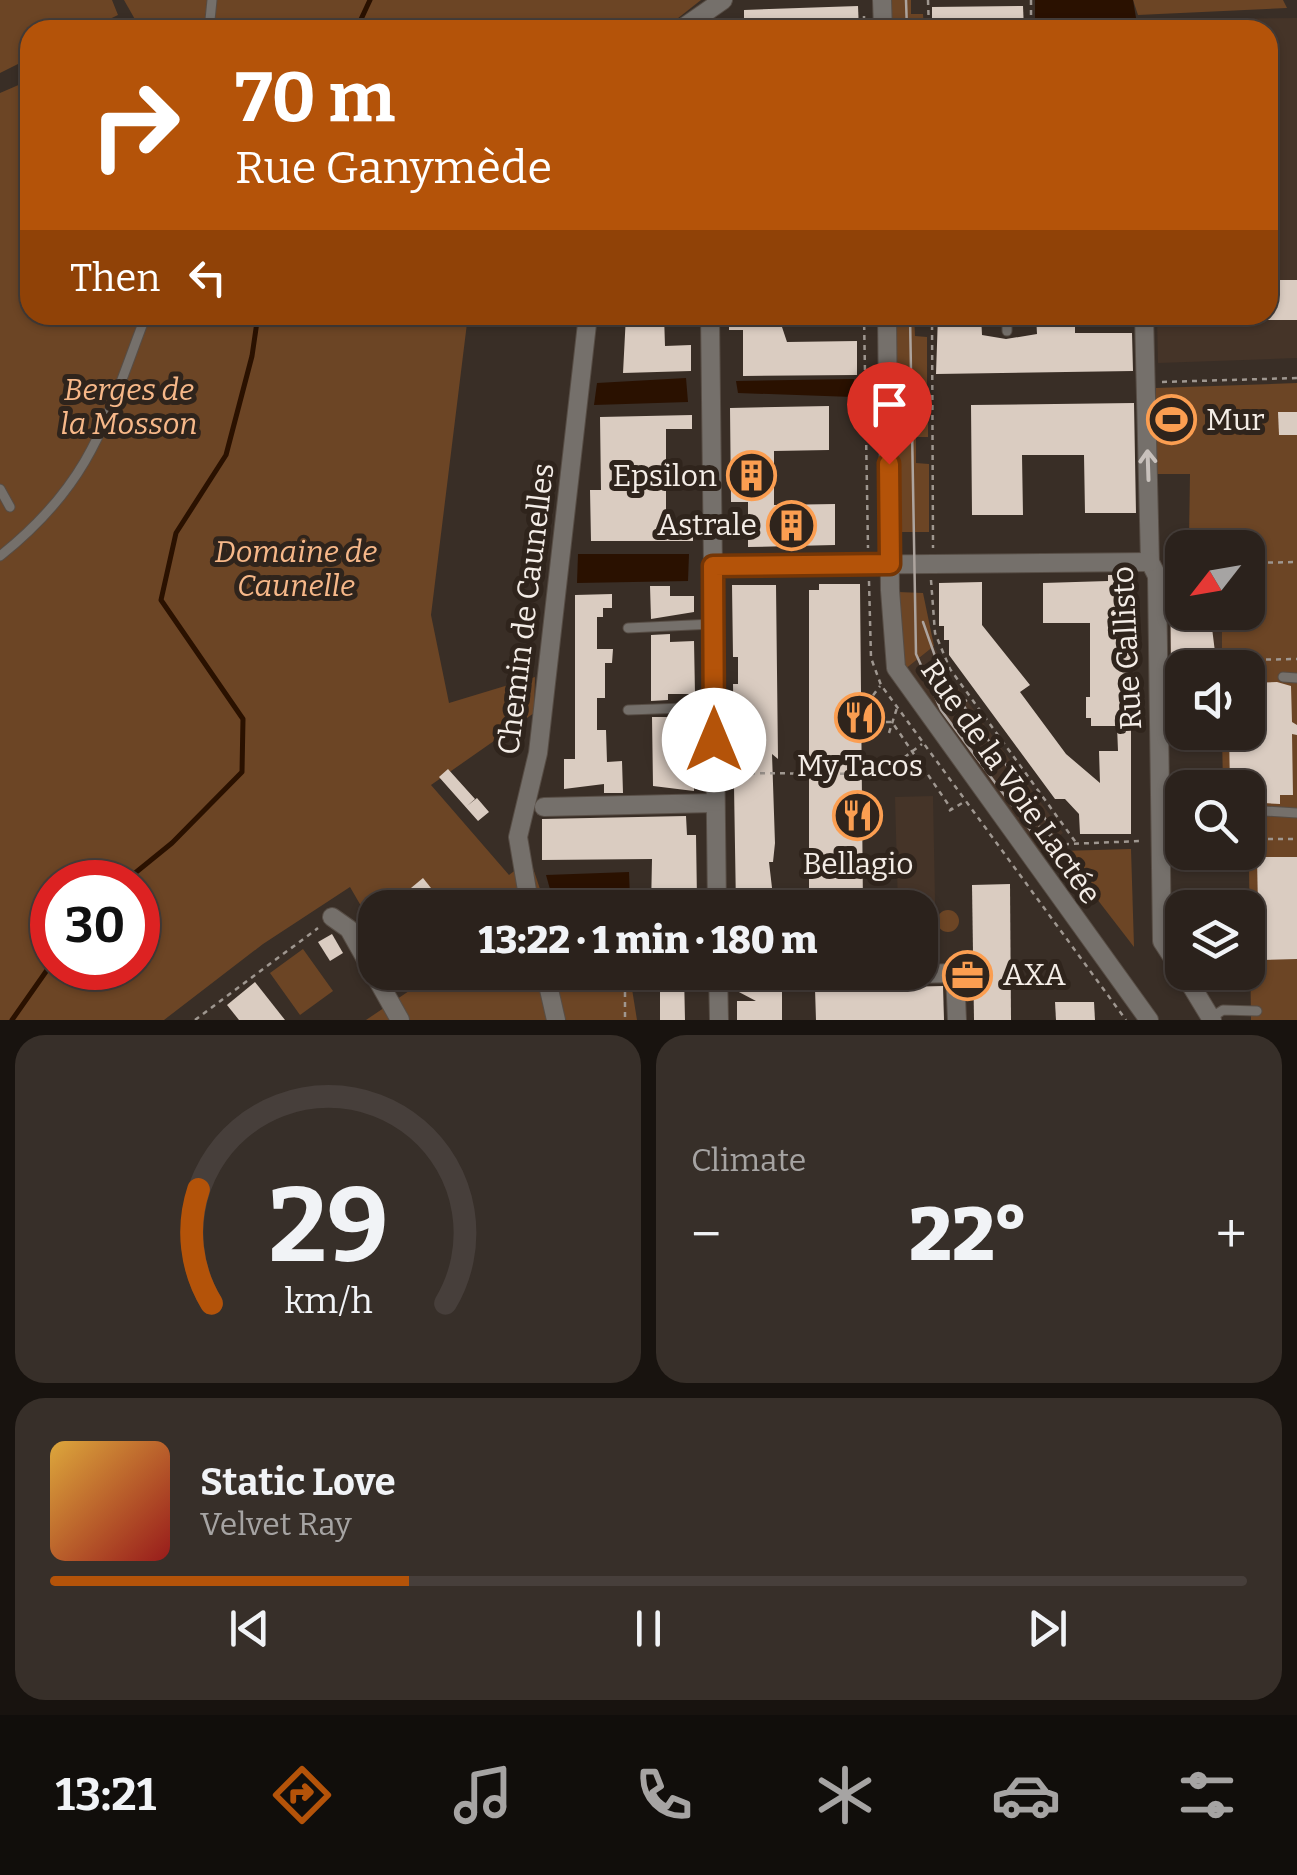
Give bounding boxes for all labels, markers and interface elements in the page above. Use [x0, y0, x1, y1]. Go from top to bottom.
text: 70 m [235, 56, 395, 140]
icon: right [70, 60, 200, 190]
text: Rue Ganymède [235, 141, 552, 195]
icon: left [180, 250, 235, 305]
text: Then [70, 255, 160, 301]
pin [847, 362, 932, 465]
park label: Berges de la Mosson [61, 372, 197, 442]
icon: arrive [862, 377, 917, 432]
sports icon: Mur [1145, 394, 1197, 446]
place label: Mur [1206, 402, 1265, 438]
one-way arrow [1138, 449, 1158, 482]
building icon: Epsilon [726, 450, 778, 502]
place label: Epsilon [613, 458, 717, 494]
street label: Chemin de Caunelles [490, 461, 562, 757]
building icon: Astrale [766, 499, 818, 551]
place label: Astrale [657, 507, 757, 543]
north arrow [1165, 530, 1265, 630]
map controls [1165, 530, 1265, 990]
park label: Domaine de Caunelle [215, 534, 377, 604]
street label: Rue Callisto [1105, 565, 1149, 731]
button: sound [1165, 650, 1265, 750]
street label: Rue de la Voie Lactée [913, 653, 1109, 911]
position arrow [662, 688, 766, 792]
restaurant icon: My Tacos [834, 691, 886, 743]
place label: My Tacos [797, 748, 923, 784]
button: search [1165, 770, 1265, 870]
restaurant icon: Bellagio [832, 789, 884, 841]
place label: Bellagio [802, 846, 914, 882]
speed limit sign: 30 [30, 860, 160, 990]
button: layers [1165, 890, 1265, 990]
text: 13:22 · 1 min · 180 m [478, 917, 818, 963]
office icon: AXA [942, 949, 994, 1001]
place label: AXA [1003, 957, 1066, 993]
text: Climate [691, 1141, 806, 1179]
text: 29 [268, 1164, 388, 1289]
text: 22° [909, 1190, 1028, 1280]
text: − [691, 1202, 721, 1268]
text: + [1216, 1202, 1247, 1268]
text: km/h [284, 1280, 372, 1322]
text: Static Love [200, 1459, 396, 1505]
text: Velvet Ray [200, 1505, 352, 1543]
icon: previous [222, 1601, 277, 1656]
icon: pause [621, 1601, 676, 1656]
icon: next [1020, 1601, 1075, 1656]
icon: directions [267, 1760, 337, 1830]
icon: music [448, 1760, 518, 1830]
icon: phone [629, 1760, 699, 1830]
icon: climate [810, 1760, 880, 1830]
icon: car [991, 1760, 1061, 1830]
icon: filters [1172, 1760, 1242, 1830]
text: 13:21 [55, 1768, 156, 1822]

